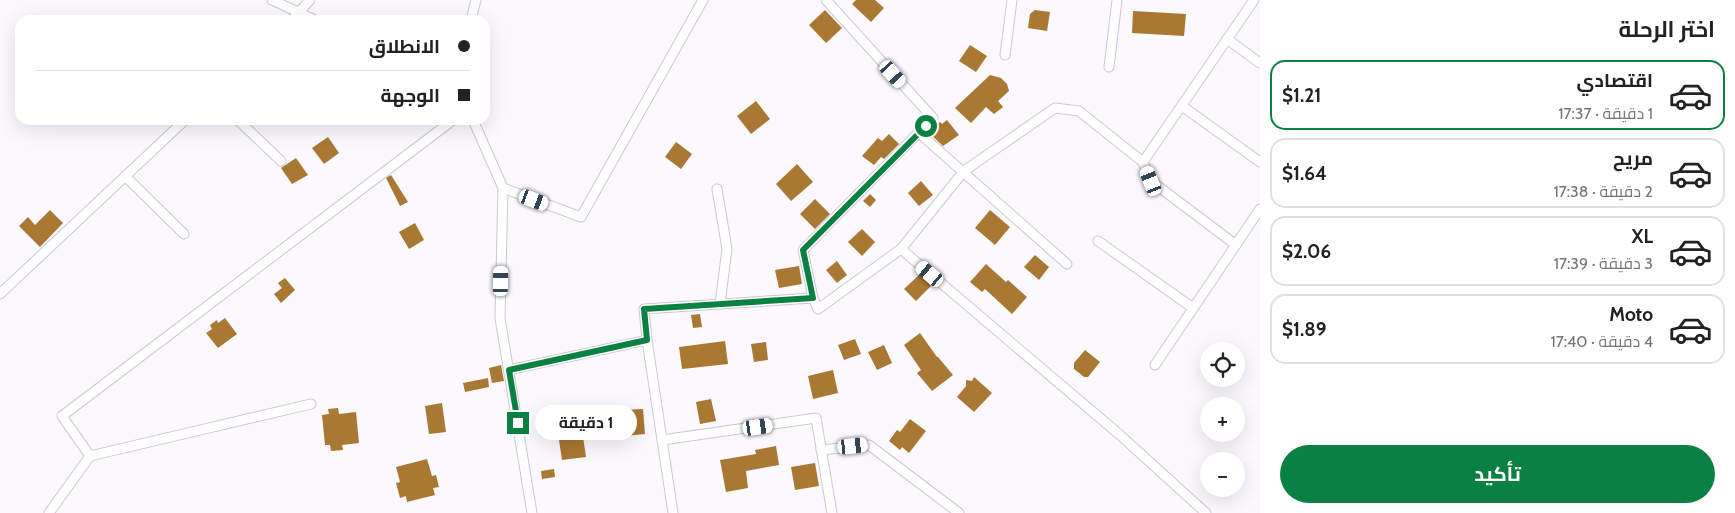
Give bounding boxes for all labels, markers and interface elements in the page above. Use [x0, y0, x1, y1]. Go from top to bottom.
text: اختر الرحلة [1619, 16, 1715, 43]
text: الانطلاق [369, 35, 440, 58]
car [877, 58, 908, 90]
text: اقتصادي [1577, 69, 1653, 92]
icon: car [1668, 73, 1713, 118]
text: الوجهة [380, 84, 440, 107]
text: $1.21 [1282, 84, 1321, 107]
text: 1 دقيقة · 17:37 [1558, 104, 1653, 123]
route start [915, 115, 937, 137]
text: مريح [1613, 147, 1653, 170]
icon: car [1668, 151, 1713, 196]
text: $1.64 [1282, 162, 1327, 185]
car [1138, 164, 1163, 198]
text: 2 دقيقة · 17:38 [1553, 182, 1653, 201]
car [517, 188, 550, 212]
text: XL [1632, 225, 1653, 248]
icon: car [1668, 229, 1713, 274]
text: $2.06 [1282, 240, 1331, 263]
text: 3 دقيقة · 17:39 [1554, 254, 1653, 273]
car [913, 259, 946, 289]
car [493, 266, 508, 296]
text: Moto [1609, 303, 1653, 326]
icon: car [1668, 307, 1713, 352]
text: $1.89 [1282, 318, 1326, 341]
text: 4 دقيقة · 17:40 [1551, 332, 1653, 351]
map controls [1200, 342, 1245, 497]
button: locate [1200, 342, 1245, 387]
button: + [1200, 397, 1245, 442]
callout: 1 دقيقة [536, 406, 638, 440]
route end [507, 412, 529, 434]
text: 1 دقيقة [559, 413, 613, 432]
car [742, 417, 773, 437]
car [837, 437, 868, 455]
button: تأكيد [1280, 445, 1715, 503]
button: − [1200, 452, 1245, 497]

